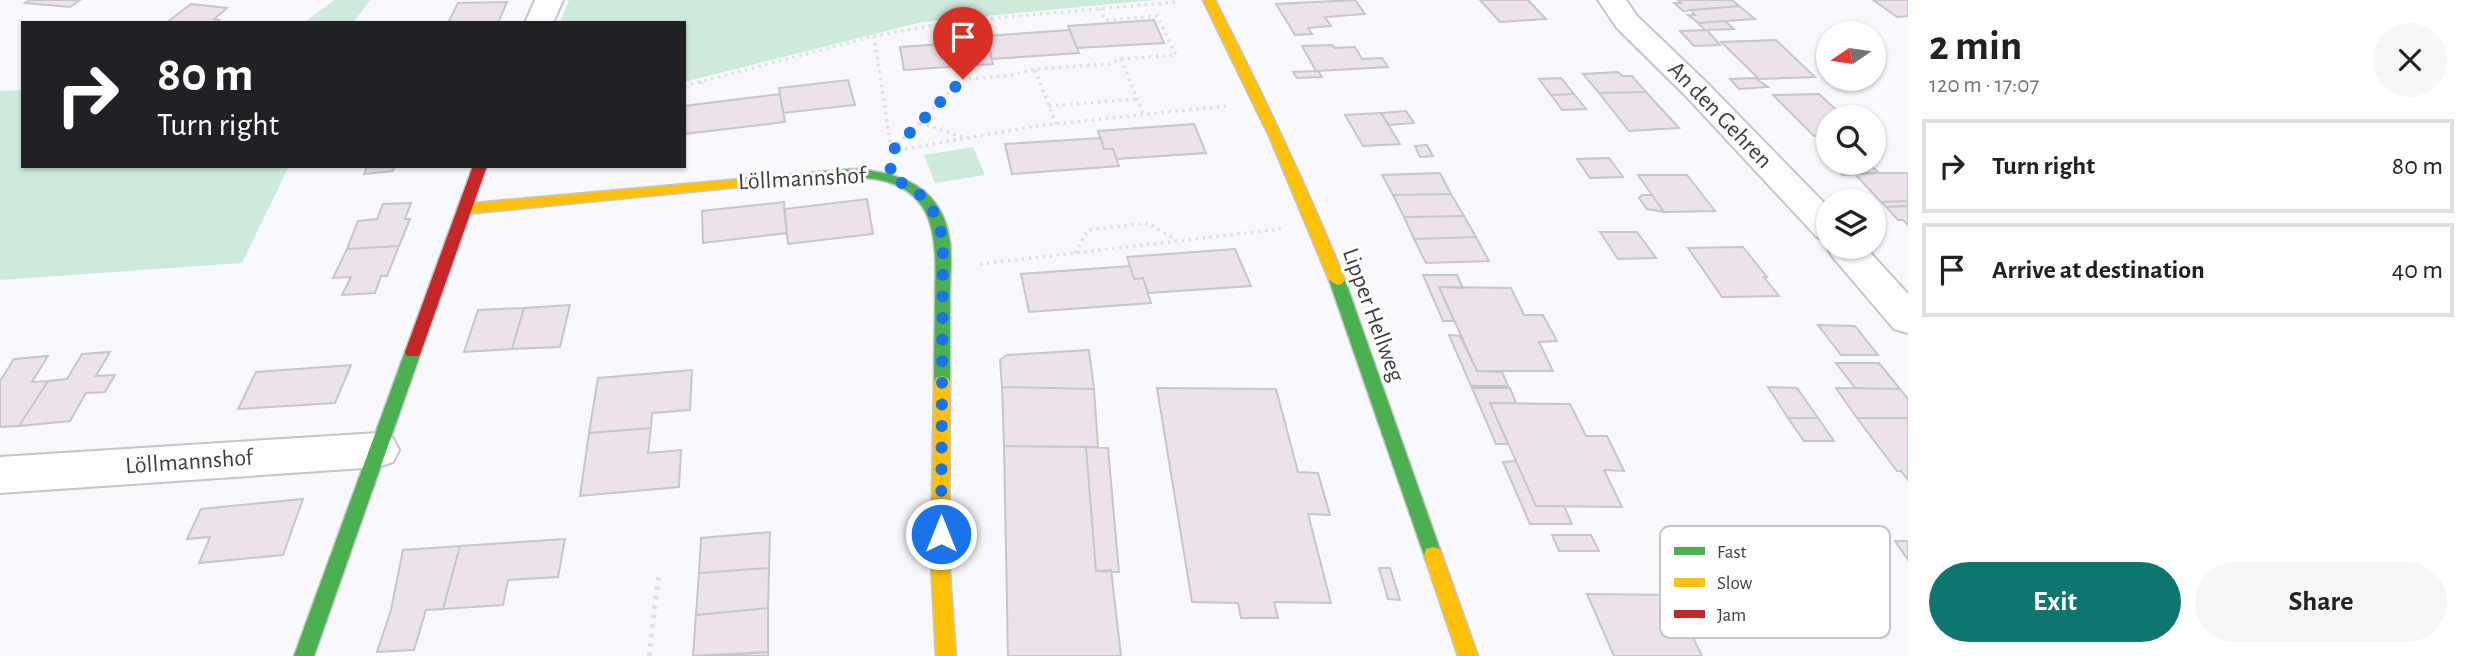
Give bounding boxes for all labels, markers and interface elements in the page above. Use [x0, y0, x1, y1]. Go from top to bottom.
pin [933, 7, 993, 79]
icon: arrive [944, 18, 982, 56]
north arrow [1816, 21, 1886, 91]
map controls [1816, 21, 1886, 259]
button: close [2373, 23, 2447, 97]
text: 2 min [1929, 25, 2022, 67]
icon: right [42, 49, 133, 140]
text: 80 m [157, 51, 254, 100]
street label: An den Gehren [1663, 57, 1777, 173]
text: 120 m · 17:07 [1929, 74, 2039, 97]
button: search [1816, 105, 1886, 175]
text: Turn right [157, 109, 279, 141]
icon: right [1933, 147, 1971, 185]
text: Turn right [1992, 153, 2095, 179]
text: 80 m [2392, 153, 2443, 179]
street label: Löllmannshof [738, 164, 868, 194]
button: layers [1816, 189, 1886, 259]
street label: Lipper Hellweg [1338, 245, 1408, 385]
icon: arrive [1933, 251, 1971, 289]
text: Arrive at destination [1992, 257, 2205, 283]
text: 40 m [2392, 257, 2443, 283]
street label: Löllmannshof [124, 445, 255, 478]
position arrow [904, 497, 978, 571]
legend [1660, 526, 1890, 638]
text: Fast [1717, 543, 1747, 562]
button: Exit [1929, 562, 2181, 642]
button: Share [2195, 562, 2447, 642]
text: Slow [1717, 574, 1753, 593]
text: Jam [1717, 606, 1746, 625]

